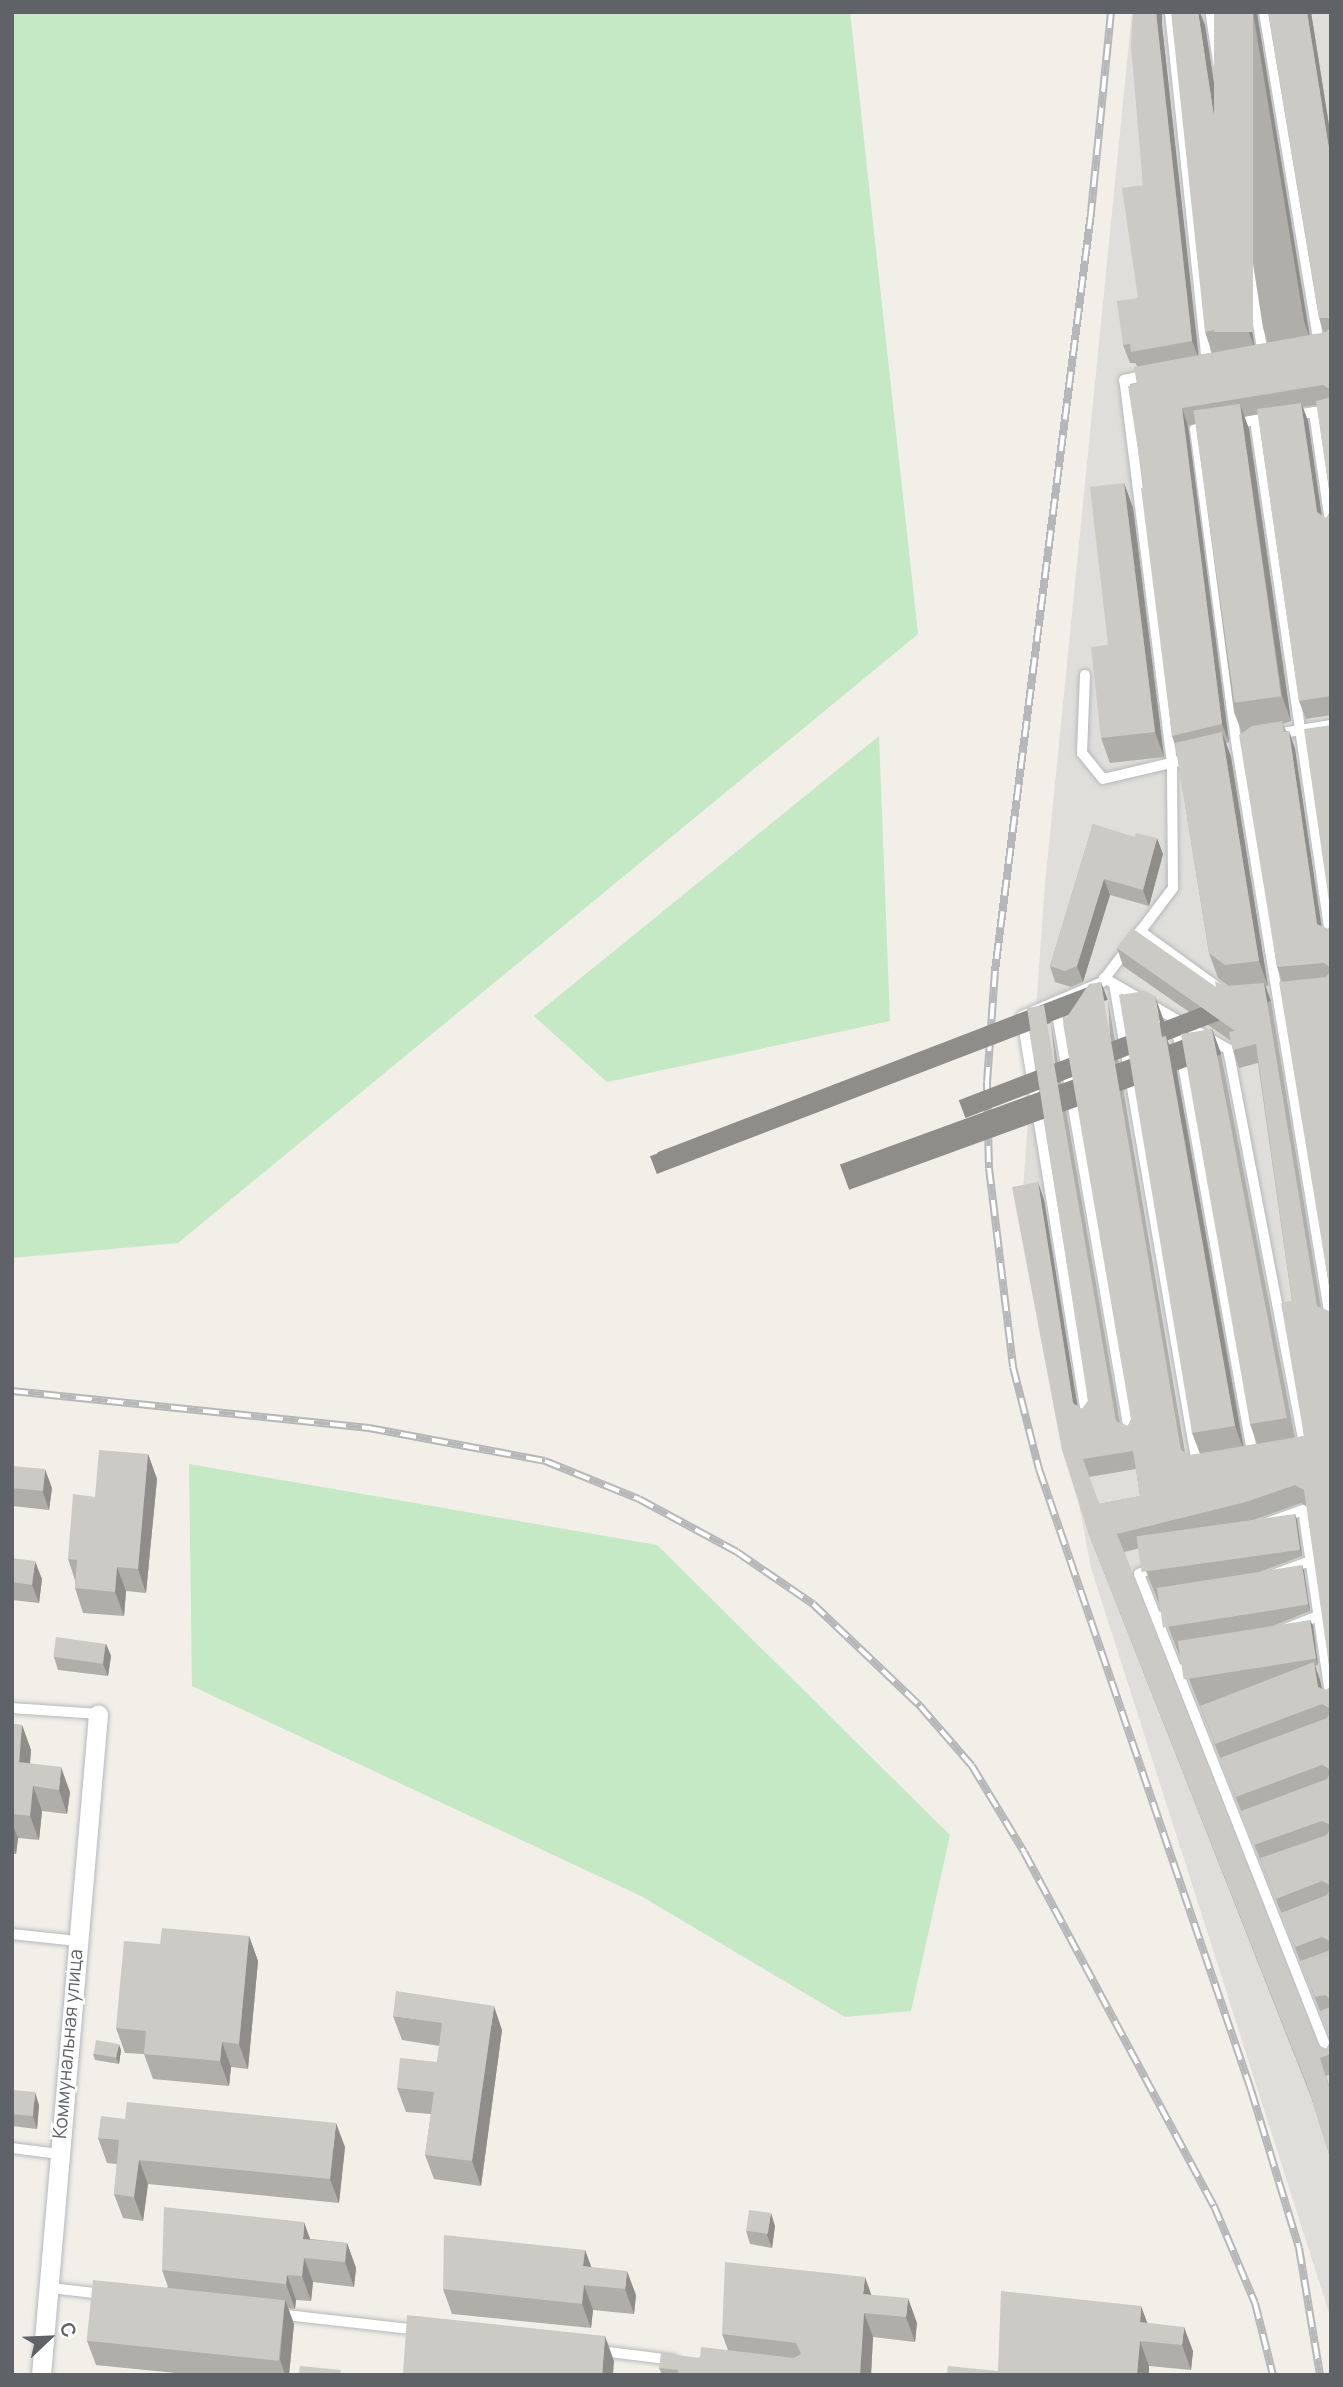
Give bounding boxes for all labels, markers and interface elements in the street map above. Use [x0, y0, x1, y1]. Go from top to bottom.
street label: Коммунальная улица [48, 1948, 88, 2140]
north arrow [14, 2303, 84, 2373]
text: С [54, 2318, 83, 2341]

